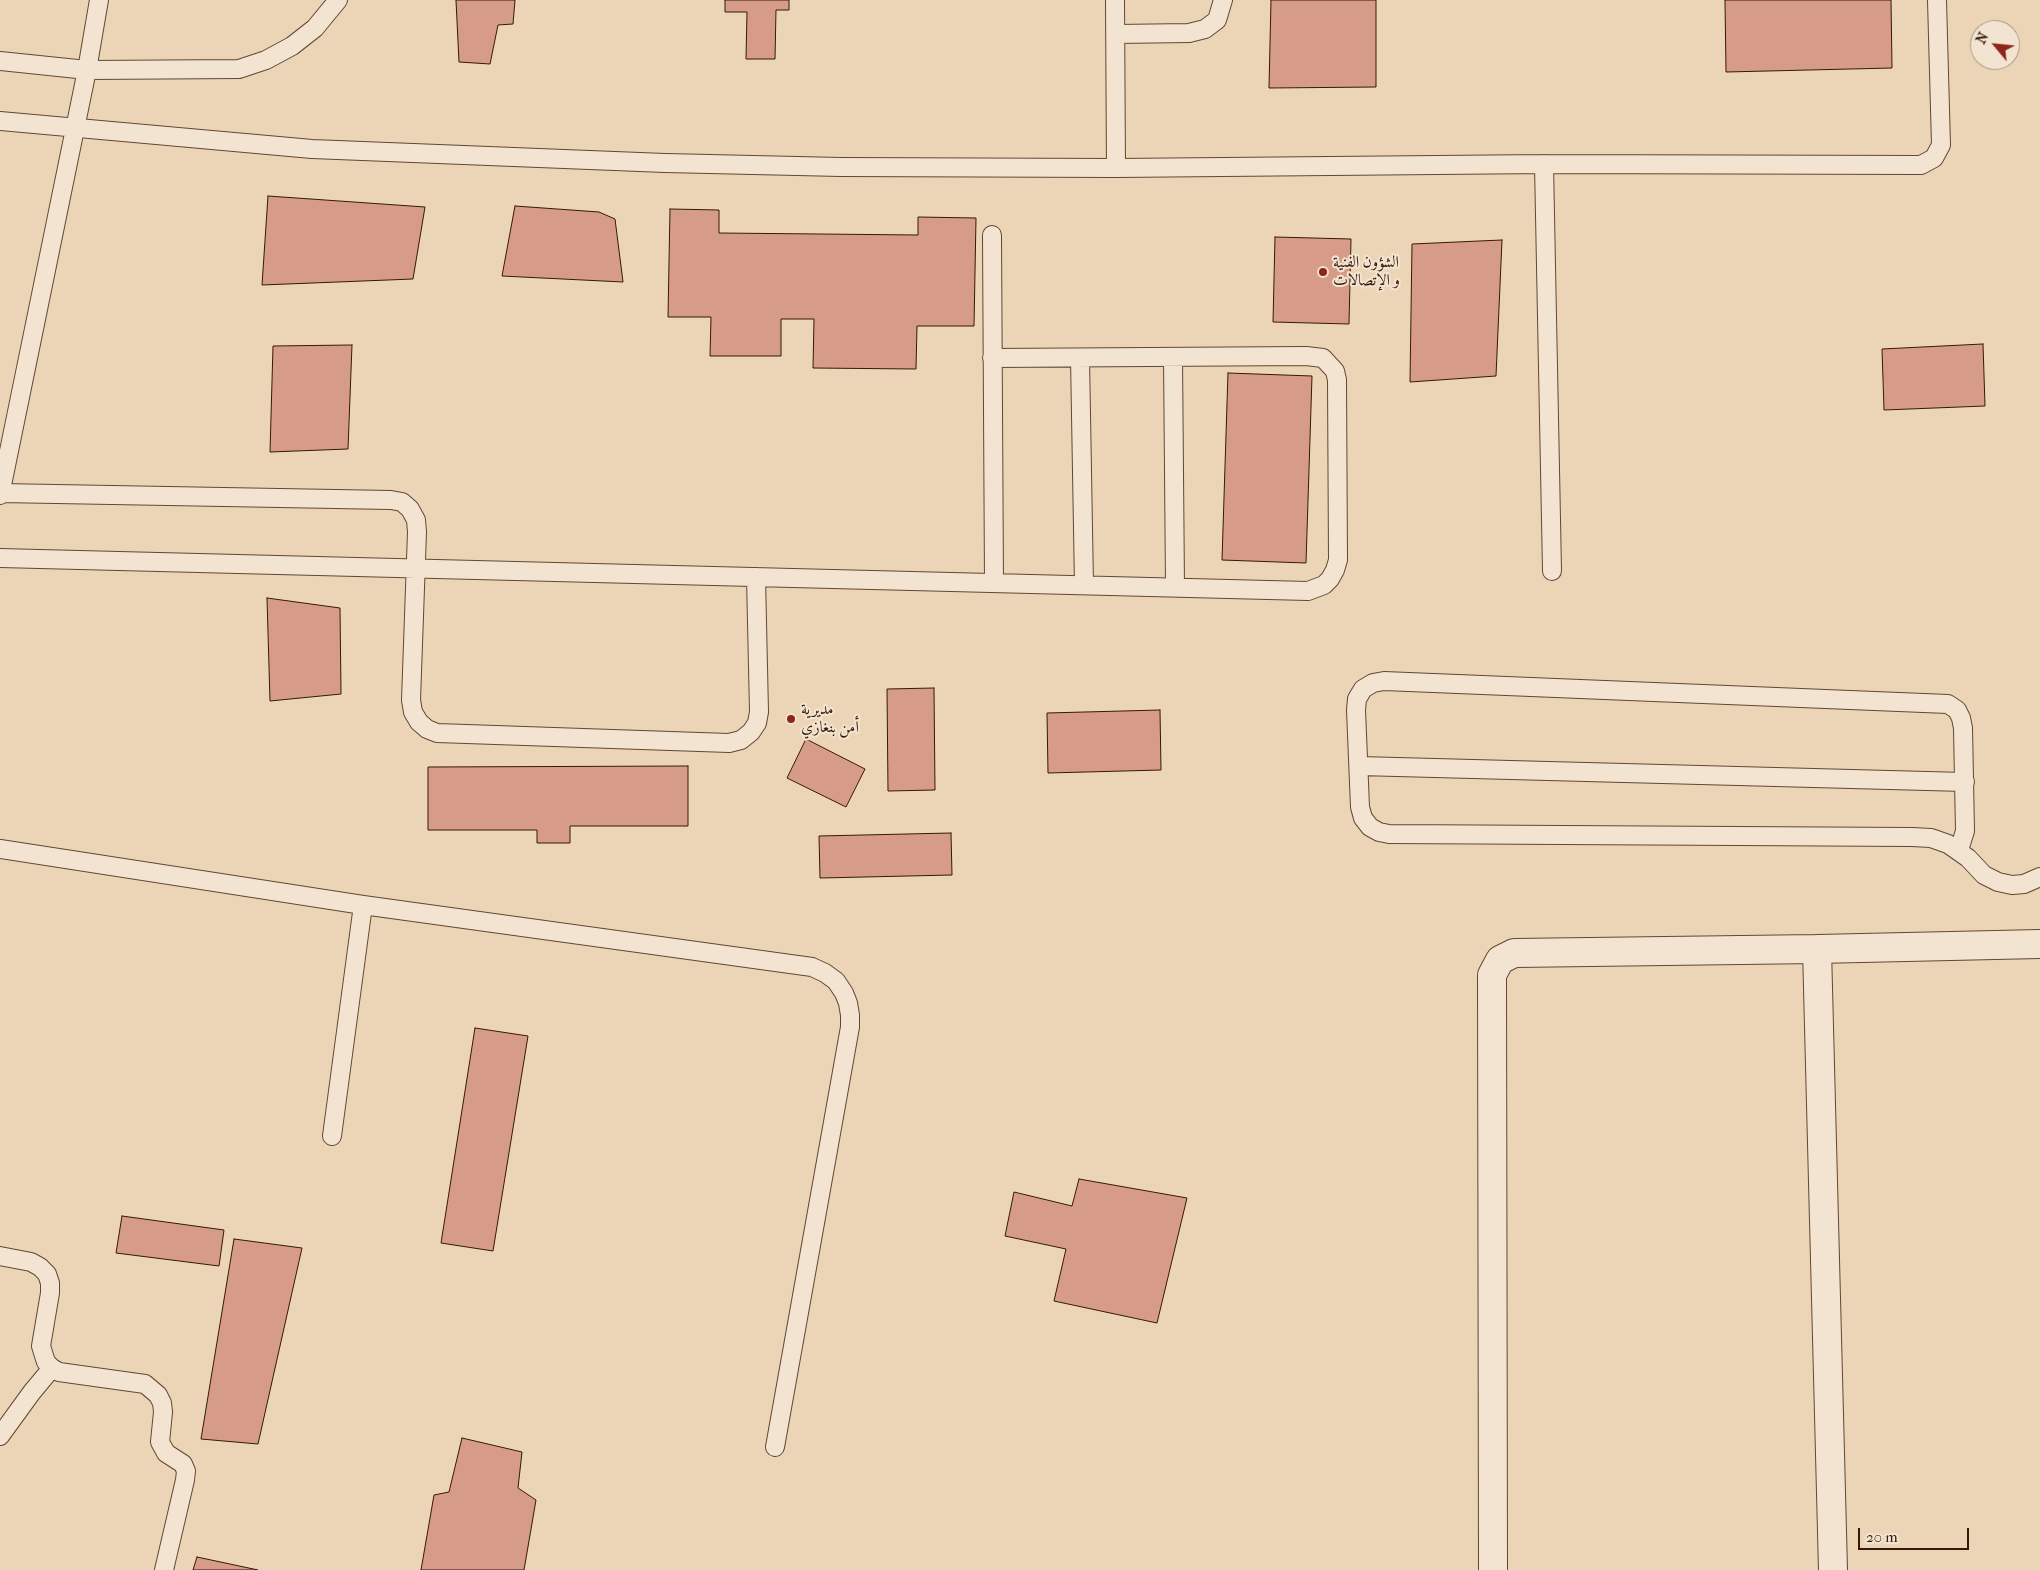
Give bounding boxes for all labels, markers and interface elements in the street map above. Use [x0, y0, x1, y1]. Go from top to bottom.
north arrow [1970, 20, 2020, 70]
text: N [1972, 30, 1992, 47]
place label: الشؤون الفنية و الإتصالات [1333, 253, 1400, 291]
marker: الشؤون الفنية و الإتصالات [1317, 266, 1329, 278]
place label: مديرية أمن بنغازي [801, 700, 859, 738]
marker: مديرية أمن بنغازي [785, 713, 797, 725]
scale bar [1860, 1518, 1971, 1550]
text: 20 m [1866, 1528, 1898, 1546]

